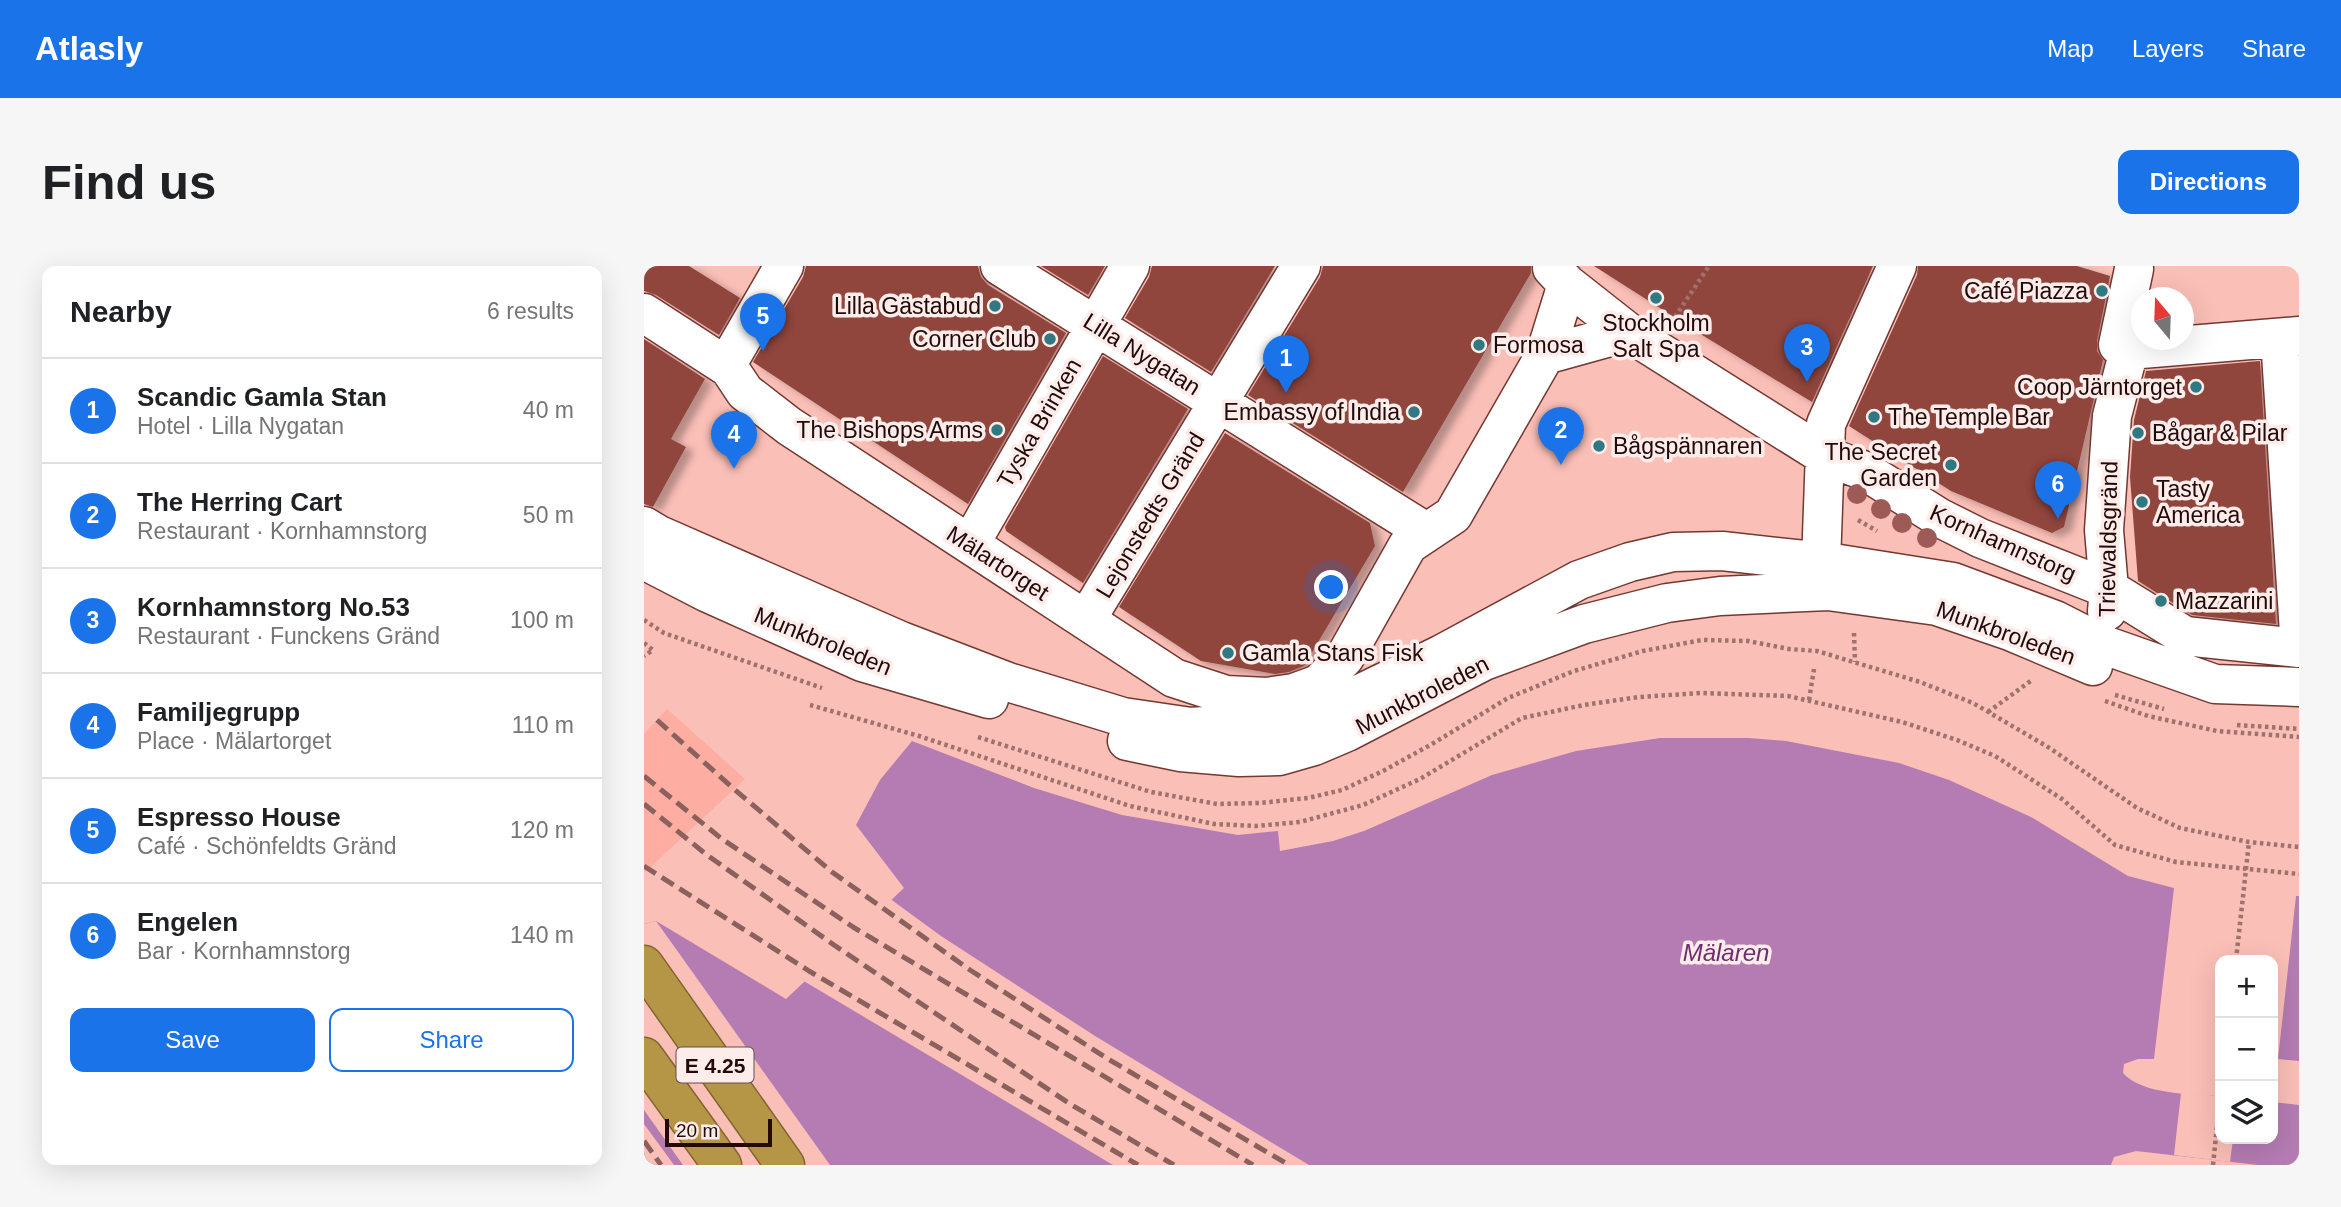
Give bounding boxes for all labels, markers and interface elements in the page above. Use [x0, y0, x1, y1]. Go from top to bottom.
text: Atlasly [35, 30, 143, 67]
text: Map [2047, 35, 2094, 62]
text: Layers [2132, 35, 2204, 62]
text: Share [2242, 35, 2306, 62]
button: Directions [2118, 150, 2299, 214]
text: Find us [42, 155, 216, 209]
place label: Café Piazza [1964, 278, 2088, 304]
marker: Café Piazza [2094, 283, 2110, 299]
north arrow [2131, 287, 2194, 350]
marker: Stockholm Salt Spa [1648, 290, 1664, 306]
pin: 5 [740, 293, 786, 351]
place label: Lilla Gästabud [834, 293, 981, 319]
text: Nearby [70, 295, 172, 328]
text: 6 results [487, 298, 574, 324]
marker: Lilla Gästabud [987, 298, 1003, 314]
street label: Lilla Nygatan [1079, 308, 1205, 400]
place label: Stockholm Salt Spa [1602, 310, 1710, 362]
pin: 3 [1784, 324, 1830, 382]
place label: Corner Club [912, 326, 1036, 352]
marker: Corner Club [1042, 331, 1058, 347]
place label: Formosa [1493, 332, 1584, 358]
pin: 1 [1263, 335, 1309, 393]
marker: Formosa [1471, 337, 1487, 353]
street label: Tyska Brinken [992, 354, 1086, 492]
place label: Coop Järntorget [2017, 374, 2183, 400]
marker: Coop Järntorget [2188, 379, 2204, 395]
text: Scandic Gamla Stan [137, 382, 387, 412]
text: 1 [87, 397, 99, 423]
text: 40 m [523, 397, 574, 423]
place label: Embassy of India [1224, 399, 1400, 425]
marker: Embassy of India [1406, 404, 1422, 420]
place label: The Temple Bar [1888, 404, 2050, 430]
pin: 2 [1538, 407, 1584, 465]
marker: The Temple Bar [1866, 409, 1882, 425]
pin: 4 [711, 411, 757, 469]
text: Hotel · Lilla Nygatan [137, 413, 344, 439]
place label: The Bishops Arms [796, 417, 983, 443]
place label: Bågar & Pilar [2152, 420, 2288, 446]
marker: The Bishops Arms [989, 422, 1005, 438]
marker: Bågar & Pilar [2130, 425, 2146, 441]
street label: Lejonstedts Gränd [1090, 428, 1210, 602]
place label: Bågspännaren [1613, 433, 1763, 459]
marker: Bågspännaren [1591, 438, 1607, 454]
place label: The Secret Garden [1825, 439, 1938, 491]
marker: The Secret Garden [1943, 457, 1959, 473]
pin: 6 [2035, 461, 2081, 519]
street label: Triewaldsgränd [2094, 461, 2122, 617]
place label: Tasty America [2156, 476, 2241, 528]
text: The Herring Cart [137, 487, 342, 517]
marker: Tasty America [2134, 494, 2150, 510]
street label: Kornhamnstorg [1926, 499, 2080, 587]
text: 2 [87, 502, 99, 528]
text: 50 m [523, 502, 574, 528]
text: Restaurant · Kornhamnstorg [137, 518, 427, 544]
street label: Mälartorget [942, 520, 1054, 606]
your location [1314, 570, 1348, 604]
place label: Mazzarini [2175, 588, 2273, 614]
text: Kornhamnstorg No.53 [137, 592, 410, 622]
marker: Mazzarini [2153, 593, 2169, 609]
street label: Munkbroleden [1933, 596, 2079, 670]
street label: Munkbroleden [751, 602, 895, 680]
text: 3 [87, 607, 99, 633]
text: 100 m [510, 607, 574, 633]
text: Restaurant · Funckens Gränd [137, 623, 440, 649]
place label: Gamla Stans Fisk [1242, 640, 1424, 666]
marker: Gamla Stans Fisk [1220, 645, 1236, 661]
street label: Munkbroleden [1351, 650, 1493, 740]
text: Familjegrupp [137, 697, 300, 727]
text: 4 [87, 712, 99, 738]
text: 110 m [512, 712, 574, 738]
text: Place · Mälartorget [137, 728, 331, 754]
text: Espresso House [137, 802, 341, 832]
text: 5 [87, 817, 99, 843]
text: 120 m [510, 817, 574, 843]
text: Café · Schönfeldts Gränd [137, 833, 397, 859]
text: Engelen [137, 907, 238, 937]
text: 6 [87, 922, 99, 948]
text: 140 m [510, 922, 574, 948]
text: Bar · Kornhamnstorg [137, 938, 350, 964]
water label: Mälaren [1683, 939, 1769, 966]
map controls [2215, 955, 2278, 1144]
button: + [2215, 955, 2278, 1018]
button: Save [70, 1008, 315, 1072]
button: Share [329, 1008, 574, 1072]
button: − [2215, 1018, 2278, 1081]
road number: E 4.25 [676, 1048, 754, 1082]
button: layers [2215, 1081, 2278, 1144]
scale bar [665, 1116, 772, 1148]
text: 20 m [676, 1120, 718, 1141]

